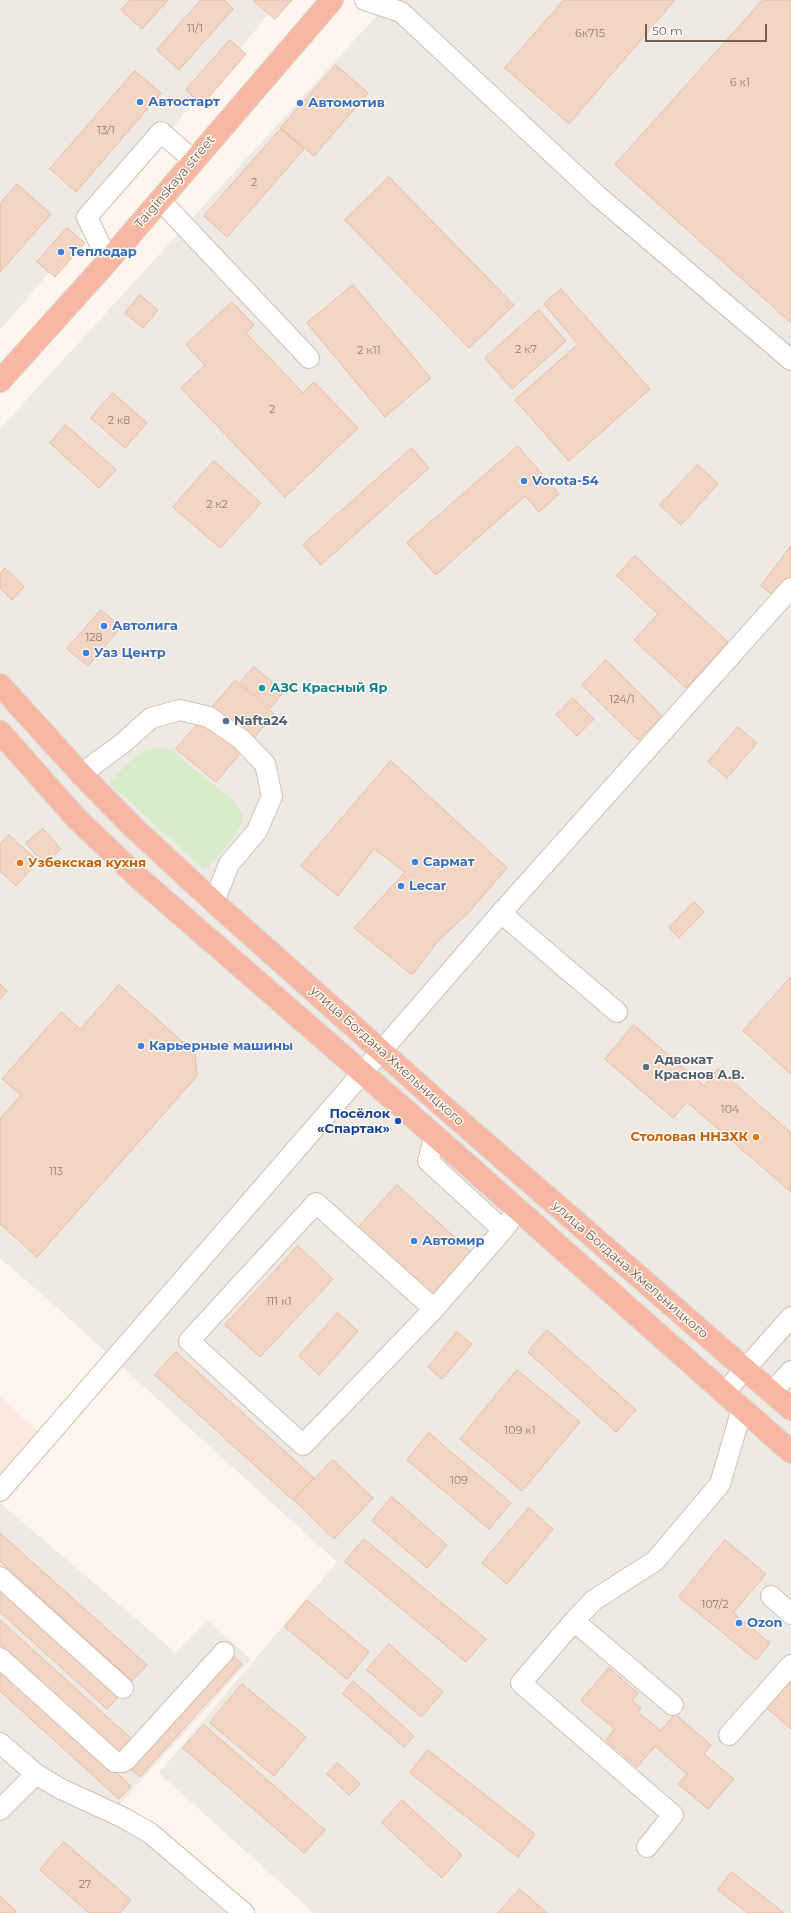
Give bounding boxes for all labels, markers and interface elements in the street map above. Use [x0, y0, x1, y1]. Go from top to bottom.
scale bar [647, 16, 769, 42]
house number: 11/1 [187, 22, 203, 36]
text: 50 m [652, 23, 683, 38]
house number: 6к715 [575, 27, 605, 41]
house number: 6 к1 [730, 76, 750, 90]
place label: Автостарт [148, 94, 220, 110]
place label: Автомотив [308, 95, 385, 111]
marker: Автостарт [135, 97, 145, 107]
marker: Автомотив [295, 98, 305, 108]
house number: 13/1 [97, 124, 115, 138]
street label: Taiginskaya street [132, 132, 218, 232]
house number: 2 [251, 176, 257, 190]
place label: Теплодар [69, 244, 137, 260]
marker: Теплодар [56, 247, 66, 257]
house number: 2 к7 [515, 343, 537, 357]
house number: 2 к11 [357, 344, 381, 358]
house number: 2 [269, 403, 275, 417]
house number: 2 к8 [108, 414, 130, 428]
place label: Vorota-54 [532, 473, 599, 489]
marker: Vorota-54 [519, 476, 529, 486]
house number: 2 к2 [206, 498, 228, 512]
place label: Автолига [112, 618, 178, 634]
marker: Автолига [99, 621, 109, 631]
house number: 128 [85, 631, 103, 645]
place label: Уаз Центр [94, 645, 166, 661]
marker: Уаз Центр [81, 648, 91, 658]
place label: АЗС Красный Яр [270, 680, 388, 696]
marker: АЗС Красный Яр [257, 683, 267, 693]
house number: 124/1 [609, 693, 635, 707]
place label: Nafta24 [234, 713, 287, 729]
marker: Nafta24 [221, 716, 231, 726]
place label: Сармат [423, 854, 475, 870]
place label: Узбекская кухня [28, 855, 146, 871]
marker: Сармат [410, 857, 420, 867]
marker: Узбекская кухня [15, 858, 25, 868]
place label: Lecar [409, 878, 446, 894]
marker: Lecar [396, 881, 406, 891]
street label: улица Богдана Хмельницкого [307, 983, 467, 1129]
place label: Карьерные машины [149, 1038, 293, 1054]
marker: Карьерные машины [136, 1041, 146, 1051]
place label: Адвокат Краснов А.В. [654, 1052, 745, 1083]
marker: Адвокат Краснов А.В. [641, 1062, 651, 1072]
house number: 104 [721, 1103, 739, 1117]
place label: Посёлок «Спартак» [317, 1106, 390, 1137]
marker: Посёлок «Спартак» [393, 1116, 403, 1126]
place label: Столовая ННЗХК [630, 1129, 748, 1145]
marker: Столовая ННЗХК [751, 1132, 761, 1142]
house number: 113 [49, 1165, 63, 1179]
street label: улица Богдана Хмельницкого [549, 1198, 711, 1342]
place label: Автомир [422, 1233, 484, 1249]
marker: Автомир [409, 1236, 419, 1246]
house number: 111 к1 [266, 1295, 292, 1309]
house number: 109 к1 [504, 1424, 536, 1438]
house number: 109 [450, 1474, 468, 1488]
house number: 107/2 [701, 1598, 729, 1612]
place label: Ozon [747, 1615, 782, 1631]
marker: Ozon [734, 1618, 744, 1628]
house number: 27 [79, 1878, 91, 1892]

